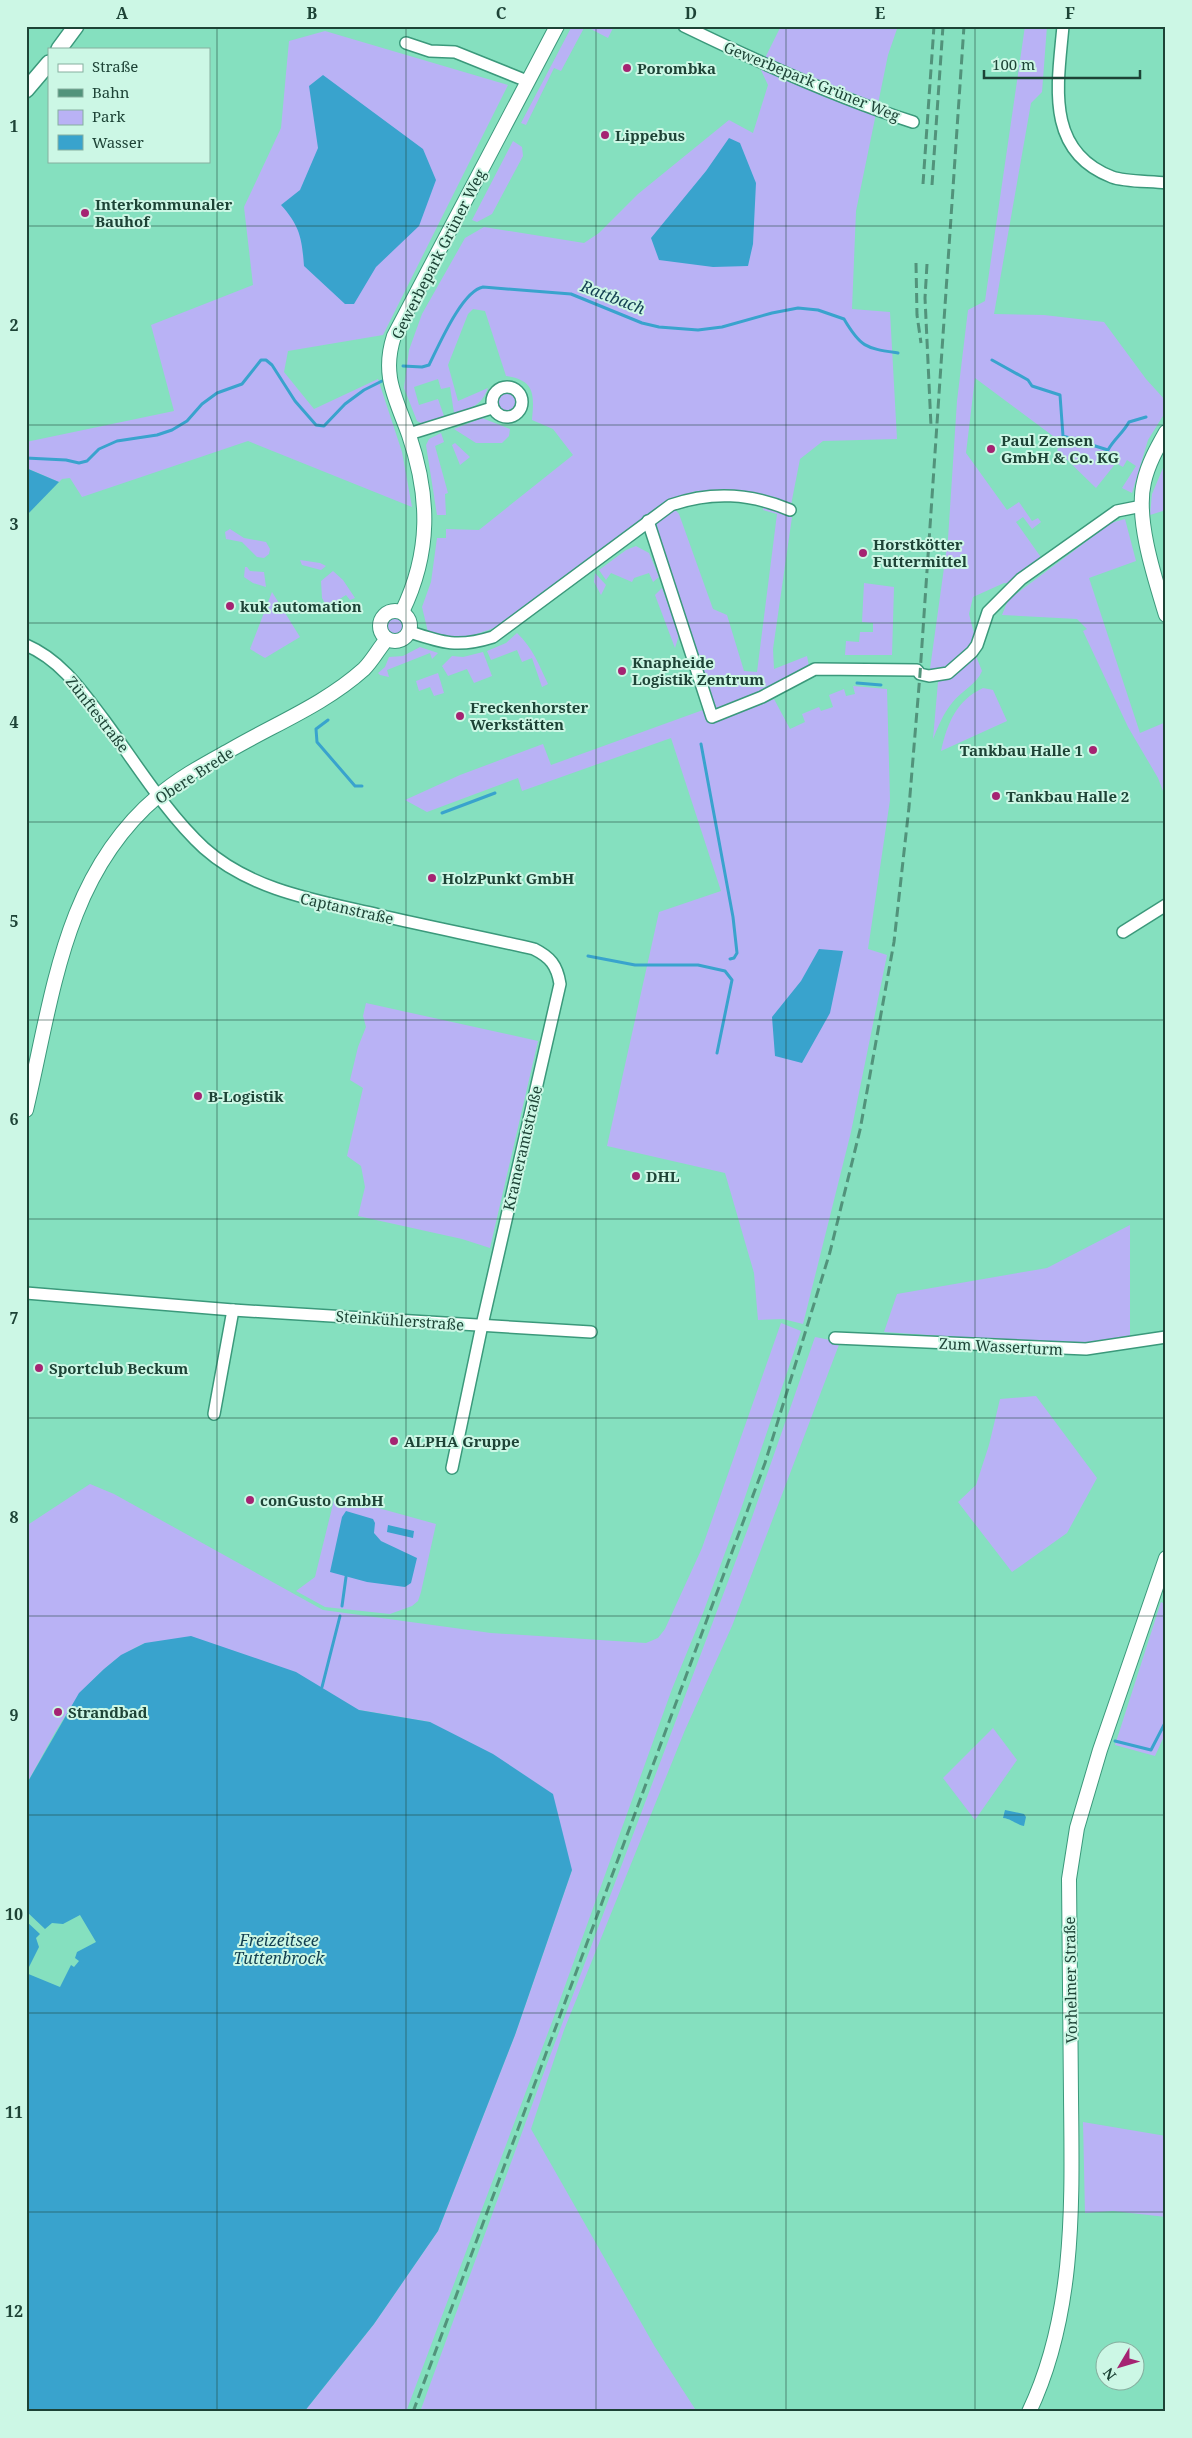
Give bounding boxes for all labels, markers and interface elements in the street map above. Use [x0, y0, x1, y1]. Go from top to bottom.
text: A [116, 2, 129, 24]
text: B [307, 2, 318, 24]
text: C [496, 2, 507, 24]
text: D [685, 2, 697, 24]
text: E [875, 2, 885, 24]
text: F [1065, 2, 1075, 24]
street label: Gewerbepark Grüner Weg [721, 36, 903, 126]
legend [48, 48, 210, 162]
scale bar [984, 48, 1141, 80]
text: 100 m [992, 54, 1035, 74]
text: Straße [92, 56, 138, 76]
place label: Porombka [637, 58, 716, 78]
marker: Porombka [621, 62, 633, 74]
text: Bahn [92, 82, 130, 102]
text: Park [92, 106, 126, 126]
text: 1 [9, 115, 19, 137]
place label: Lippebus [615, 125, 685, 145]
marker: Lippebus [599, 129, 611, 141]
text: Wasser [92, 132, 144, 152]
street label: Gewerbepark Grüner Weg [386, 166, 490, 342]
place label: Interkommunaler Bauhof [95, 194, 232, 231]
marker: Interkommunaler Bauhof [79, 207, 91, 219]
water label: Rattbach [577, 274, 649, 319]
text: 2 [9, 314, 19, 336]
place label: Paul Zensen GmbH & Co. KG [1001, 430, 1119, 467]
marker: Paul Zensen GmbH & Co. KG [985, 443, 997, 455]
text: 3 [9, 513, 19, 535]
place label: Horstkötter Futtermittel [873, 534, 968, 571]
marker: Horstkötter Futtermittel [857, 547, 869, 559]
place label: kuk automation [240, 596, 362, 616]
marker: kuk automation [224, 600, 236, 612]
place label: Knapheide Logistik Zentrum [632, 652, 764, 689]
marker: Knapheide Logistik Zentrum [616, 665, 628, 677]
street label: Zünftestraße [62, 672, 134, 756]
place label: Freckenhorster Werkstätten [470, 697, 588, 734]
marker: Freckenhorster Werkstätten [454, 710, 466, 722]
text: 4 [9, 711, 19, 733]
place label: Tankbau Halle 1 [960, 740, 1083, 760]
street label: Obere Brede [151, 742, 237, 808]
marker: Tankbau Halle 1 [1087, 744, 1099, 756]
place label: Tankbau Halle 2 [1006, 786, 1129, 806]
marker: Tankbau Halle 2 [990, 790, 1002, 802]
place label: HolzPunkt GmbH [442, 868, 574, 888]
marker: HolzPunkt GmbH [426, 872, 438, 884]
street label: Captanstraße [298, 888, 396, 928]
text: 5 [9, 910, 19, 932]
street label: Krameramtstraße [498, 1084, 546, 1212]
place label: B-Logistik [208, 1086, 284, 1106]
marker: B-Logistik [192, 1090, 204, 1102]
text: 6 [9, 1108, 19, 1130]
place label: DHL [646, 1166, 680, 1186]
marker: DHL [630, 1170, 642, 1182]
street label: Steinkühlerstraße [335, 1306, 465, 1334]
text: 7 [9, 1307, 19, 1329]
street label: Zum Wasserturm [938, 1333, 1064, 1359]
place label: Sportclub Beckum [49, 1358, 188, 1378]
marker: Sportclub Beckum [33, 1362, 45, 1374]
place label: ALPHA Gruppe [404, 1431, 520, 1451]
marker: ALPHA Gruppe [388, 1435, 400, 1447]
place label: conGusto GmbH [260, 1490, 383, 1510]
marker: conGusto GmbH [244, 1494, 256, 1506]
text: 8 [9, 1506, 19, 1528]
place label: Strandbad [68, 1702, 148, 1722]
text: 9 [9, 1704, 19, 1726]
marker: Strandbad [52, 1706, 64, 1718]
text: 10 [5, 1903, 23, 1925]
street label: Vorhelmer Straße [1059, 1916, 1081, 2044]
water label: Freizeitsee Tuttenbrock [234, 1929, 325, 1969]
text: 11 [5, 2101, 23, 2123]
text: 12 [5, 2300, 23, 2322]
north arrow [1094, 2340, 1144, 2390]
text: N [1098, 2364, 1120, 2385]

